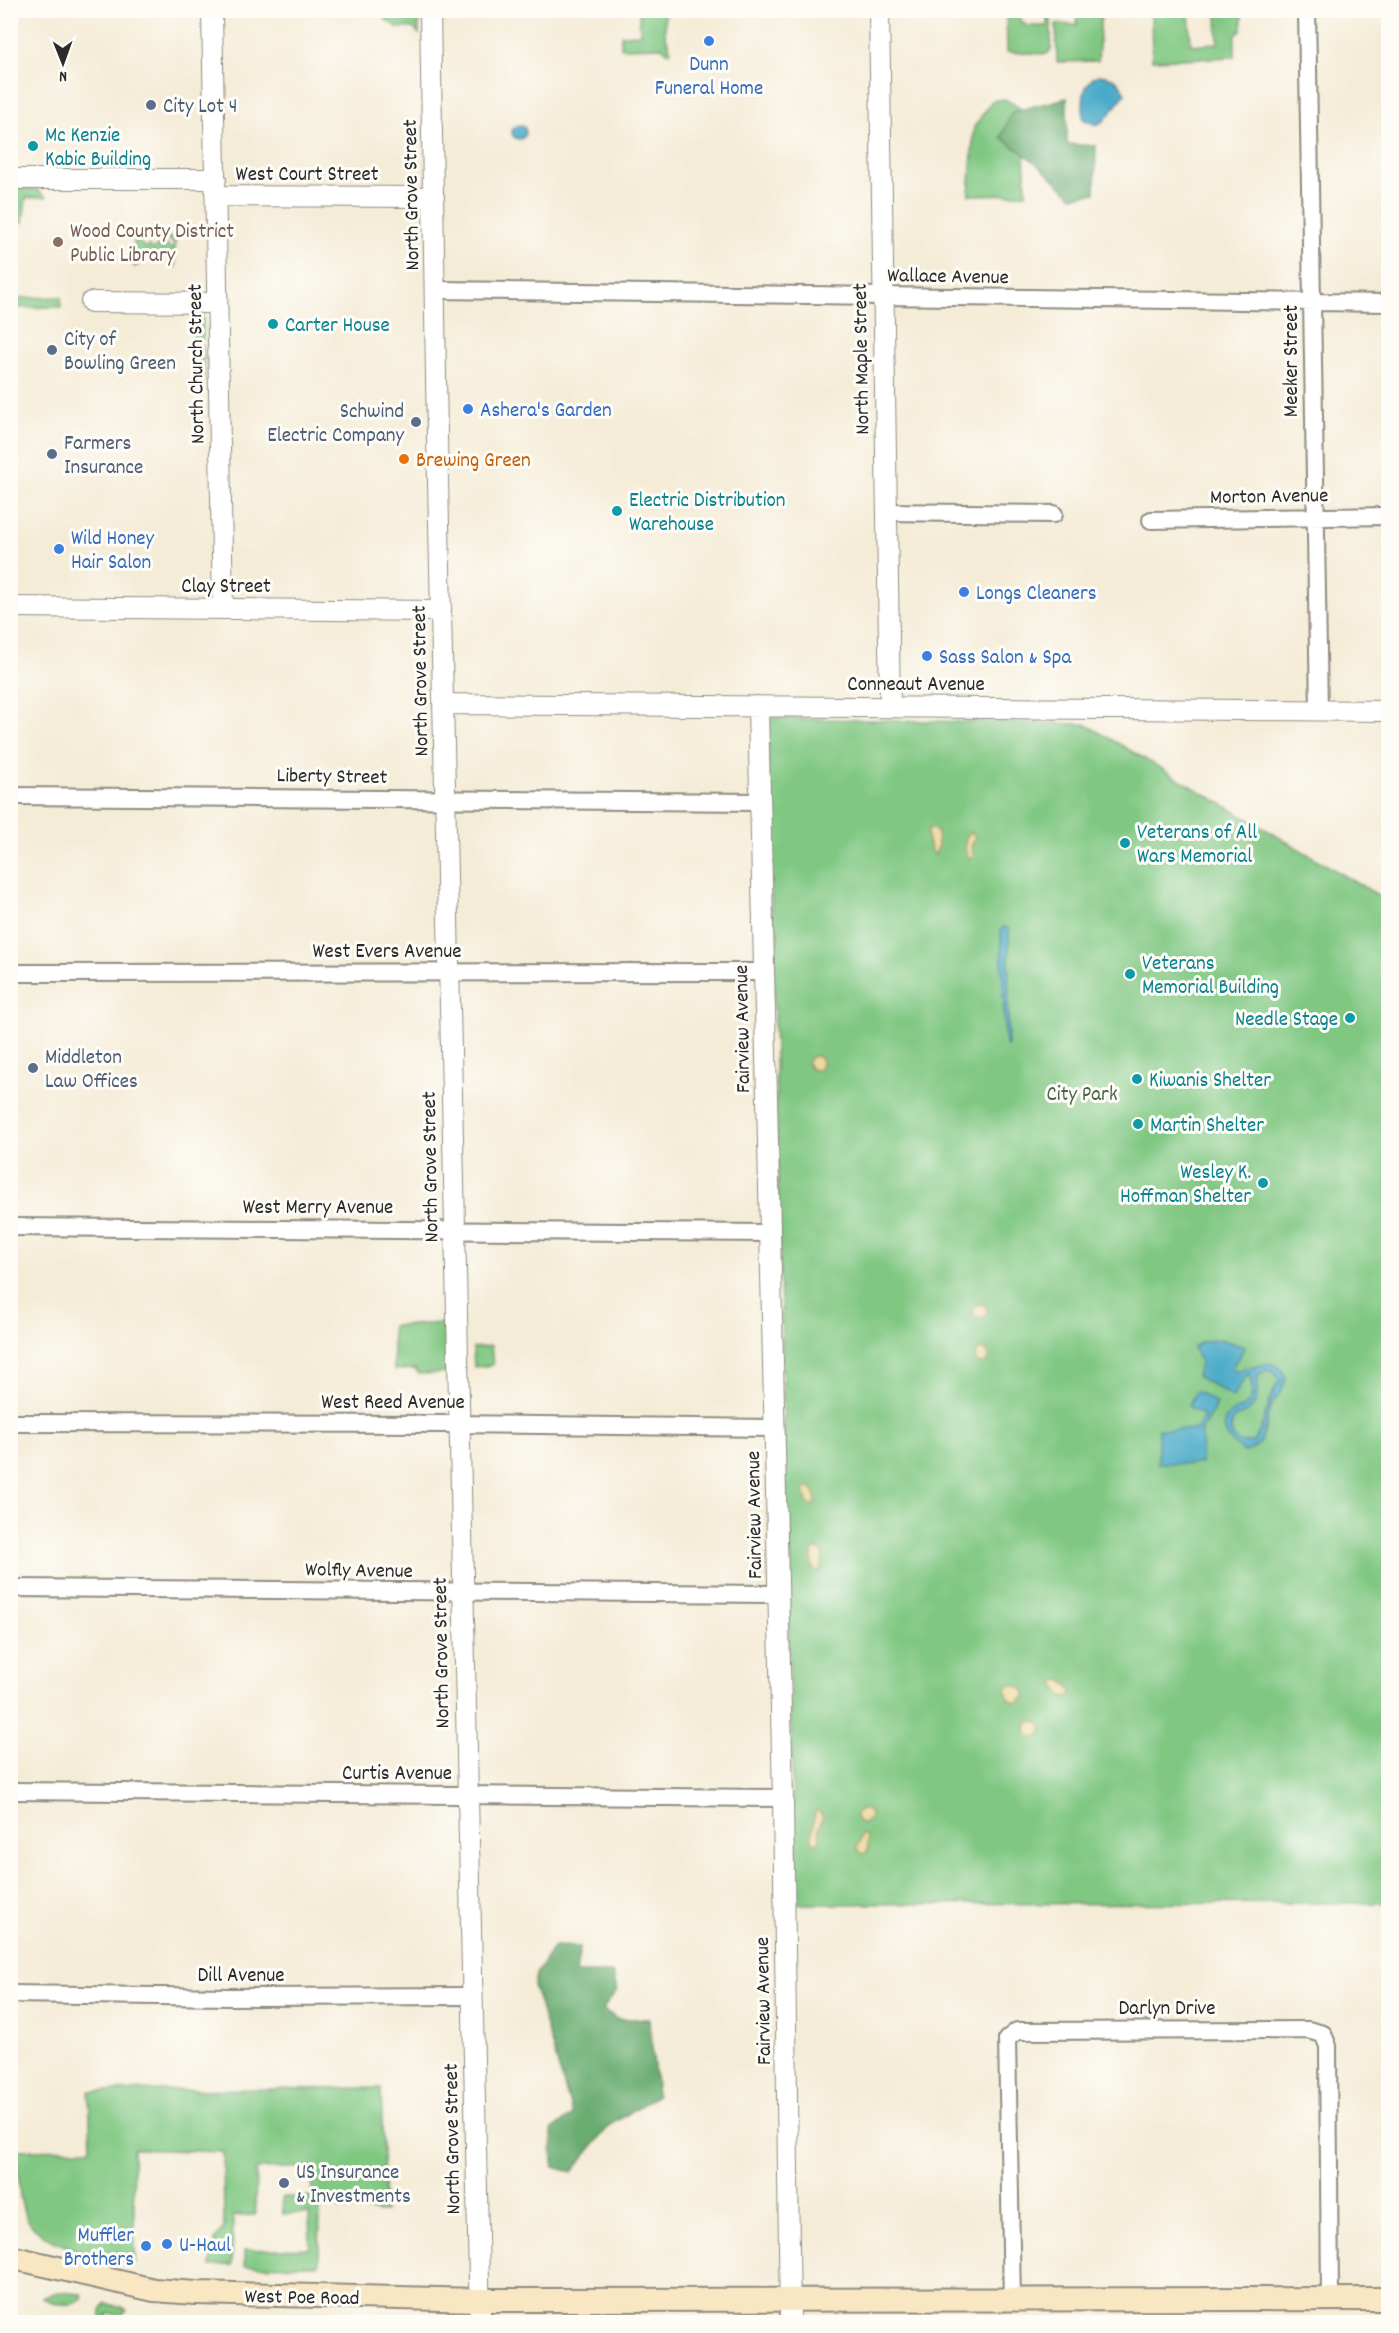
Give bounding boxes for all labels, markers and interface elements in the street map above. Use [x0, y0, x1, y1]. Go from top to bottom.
north arrow [33, 33, 93, 93]
marker: Dunn Funeral Home [702, 34, 716, 48]
place label: Dunn Funeral Home [655, 51, 763, 105]
text: N [59, 64, 67, 87]
place label: City Lot 4 [163, 93, 238, 123]
marker: City Lot 4 [144, 98, 158, 112]
street label: North Grove Street [397, 119, 429, 271]
place label: Mc Kenzie Kabic Building [45, 122, 151, 176]
marker: Mc Kenzie Kabic Building [26, 139, 40, 153]
street label: West Court Street [236, 161, 379, 191]
place label: Wood County District Public Library [70, 218, 234, 272]
marker: Wood County District Public Library [51, 235, 65, 249]
street label: Wallace Avenue [887, 262, 1009, 294]
street label: North Church Street [182, 283, 214, 444]
street label: North Maple Street [847, 283, 879, 435]
street label: Meeker Street [1278, 305, 1308, 417]
place label: Carter House [285, 312, 390, 342]
marker: Carter House [266, 317, 280, 331]
place label: City of Bowling Green [64, 326, 176, 380]
marker: City of Bowling Green [45, 343, 59, 357]
place label: Ashera's Garden [480, 397, 612, 427]
place label: Schwind Electric Company [267, 398, 404, 452]
marker: Ashera's Garden [461, 402, 475, 416]
marker: Schwind Electric Company [409, 415, 423, 429]
place label: Farmers Insurance [64, 430, 143, 484]
marker: Farmers Insurance [45, 447, 59, 461]
place label: Brewing Green [416, 447, 531, 477]
marker: Brewing Green [397, 452, 411, 466]
street label: Morton Avenue [1210, 482, 1329, 514]
place label: Electric Distribution Warehouse [629, 487, 786, 541]
marker: Electric Distribution Warehouse [610, 504, 624, 518]
place label: Wild Honey Hair Salon [71, 525, 155, 579]
marker: Wild Honey Hair Salon [52, 542, 66, 556]
street label: Clay Street [181, 573, 271, 603]
place label: Longs Cleaners [976, 580, 1097, 610]
marker: Longs Cleaners [957, 585, 971, 599]
street label: North Grove Street [406, 605, 438, 757]
place label: Sass Salon & Spa [939, 644, 1073, 674]
marker: Sass Salon & Spa [920, 649, 934, 663]
street label: Conneaut Avenue [847, 671, 985, 701]
street label: Liberty Street [276, 762, 388, 794]
place label: Veterans of All Wars Memorial [1137, 819, 1257, 873]
marker: Veterans of All Wars Memorial [1118, 836, 1132, 850]
street label: West Evers Avenue [312, 938, 462, 968]
place label: Veterans Memorial Building [1142, 950, 1279, 1004]
street label: Fairview Avenue [728, 964, 760, 1093]
marker: Veterans Memorial Building [1123, 967, 1137, 981]
place label: Needle Stage [1235, 1006, 1338, 1036]
marker: Needle Stage [1343, 1011, 1357, 1025]
place label: Middleton Law Offices [45, 1044, 138, 1098]
marker: Middleton Law Offices [26, 1061, 40, 1075]
place label: Kiwanis Shelter [1149, 1067, 1271, 1097]
marker: Kiwanis Shelter [1130, 1072, 1144, 1086]
park label: City Park [1046, 1081, 1118, 1111]
street label: North Grove Street [416, 1091, 448, 1243]
place label: Martin Shelter [1150, 1112, 1264, 1142]
marker: Martin Shelter [1131, 1117, 1145, 1131]
place label: Wesley K. Hoffman Shelter [1120, 1159, 1251, 1213]
marker: Wesley K. Hoffman Shelter [1256, 1176, 1270, 1190]
street label: West Merry Avenue [243, 1194, 393, 1224]
street label: West Reed Avenue [321, 1389, 465, 1419]
street label: Fairview Avenue [740, 1450, 772, 1579]
street label: Wolfly Avenue [305, 1556, 413, 1588]
street label: North Grove Street [427, 1577, 459, 1729]
street label: Curtis Avenue [342, 1760, 452, 1790]
street label: Fairview Avenue [749, 1936, 781, 2065]
street label: Dill Avenue [198, 1962, 284, 1992]
street label: Darlyn Drive [1119, 1995, 1215, 2025]
street label: North Grove Street [438, 2063, 470, 2215]
place label: US Insurance & Investments [296, 2159, 411, 2213]
marker: US Insurance & Investments [277, 2176, 291, 2190]
place label: Muffler Brothers [64, 2222, 134, 2276]
place label: U-Haul [179, 2232, 231, 2262]
marker: U-Haul [160, 2237, 174, 2251]
marker: Muffler Brothers [139, 2239, 153, 2253]
street label: West Poe Road [244, 2283, 360, 2315]

